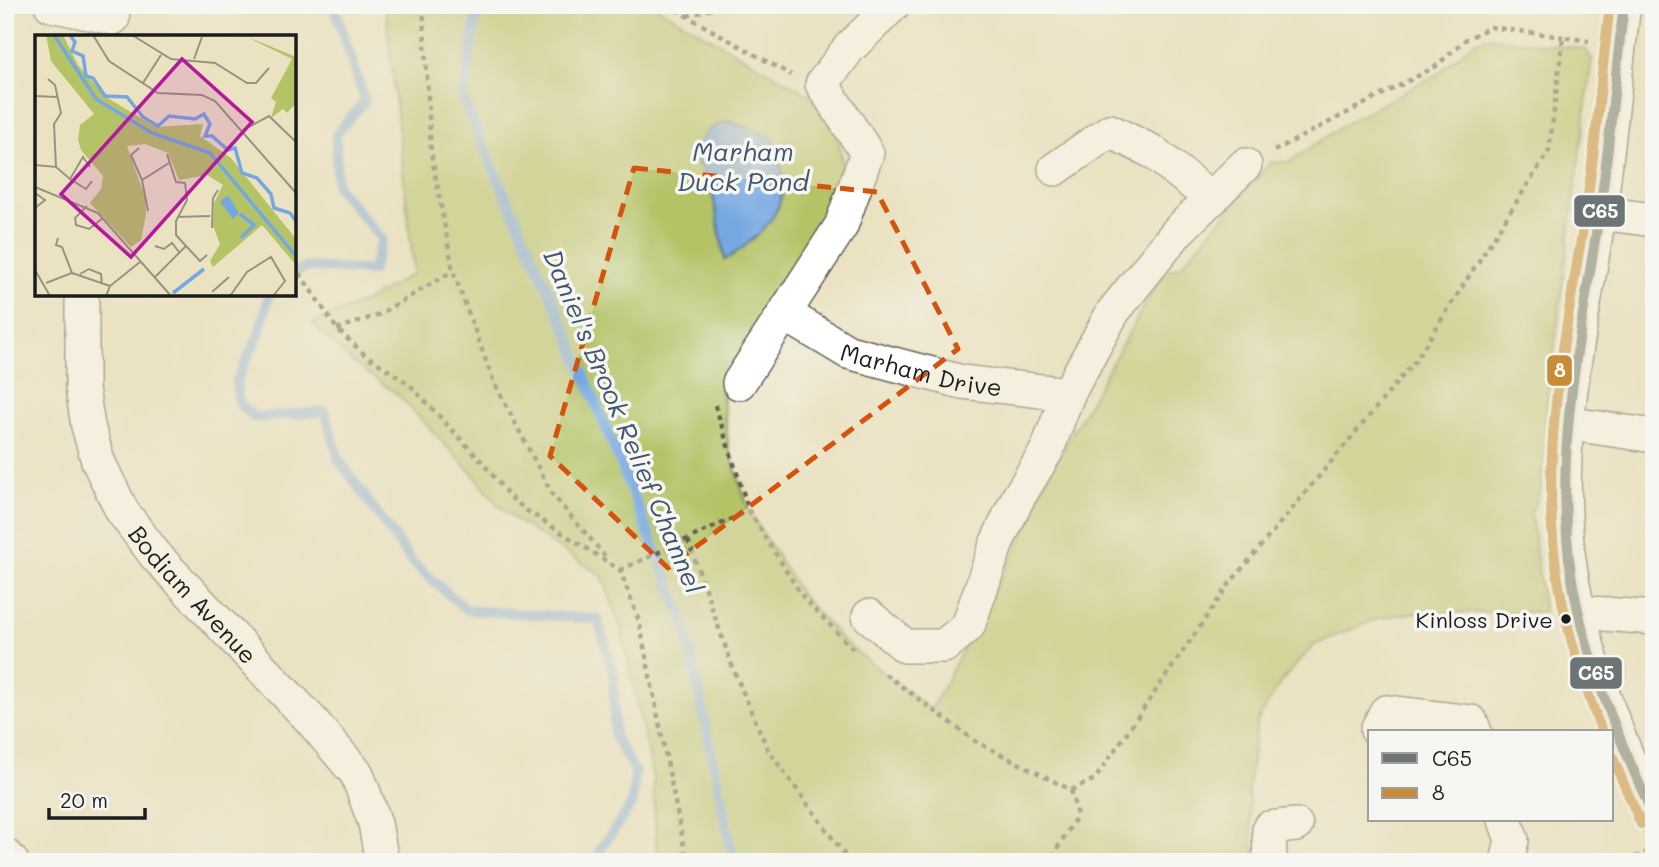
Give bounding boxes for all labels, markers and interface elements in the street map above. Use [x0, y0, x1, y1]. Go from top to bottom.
inset map [35, 35, 296, 296]
water label: Marham Duck Pond [677, 134, 810, 198]
line badge: C65 [1573, 194, 1626, 228]
text: C65 [1582, 198, 1618, 223]
water label: Daniel's Brook Relief Channel [536, 244, 712, 599]
street label: Marham Drive [837, 335, 1004, 402]
line badge: 8 [1546, 354, 1573, 387]
text: 8 [1554, 357, 1566, 382]
street label: Bodiam Avenue [123, 519, 264, 670]
place label: Kinloss Drive [1416, 605, 1553, 634]
marker: Kinloss Drive [1559, 612, 1573, 626]
line badge: C65 [1569, 656, 1623, 690]
text: C65 [1578, 660, 1614, 685]
legend [1368, 730, 1614, 822]
text: C65 [1432, 744, 1472, 771]
scale bar [49, 776, 145, 820]
text: 8 [1432, 778, 1445, 805]
text: 20 m [60, 786, 108, 813]

